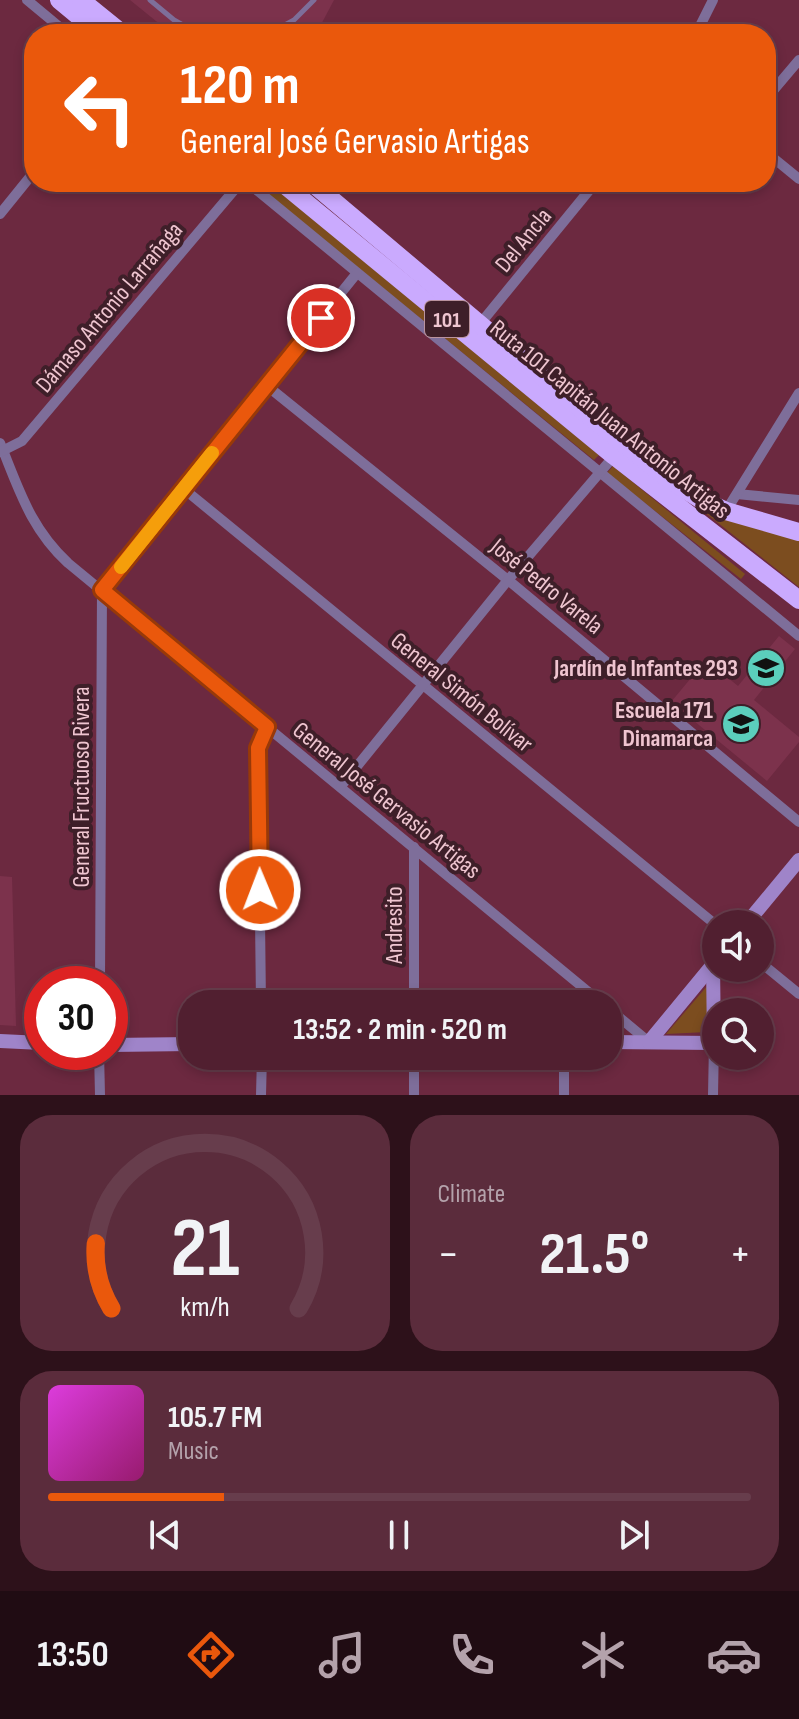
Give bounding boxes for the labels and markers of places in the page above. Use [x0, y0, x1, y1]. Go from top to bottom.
pin [287, 284, 355, 352]
school or university icon: Jardín de Infantes 293 [745, 647, 787, 689]
place label: Jardín de Infantes 293 [553, 654, 738, 683]
place label: Escuela 171 Dinamarca [615, 696, 714, 753]
school or university icon: Escuela 171 Dinamarca [720, 703, 762, 745]

